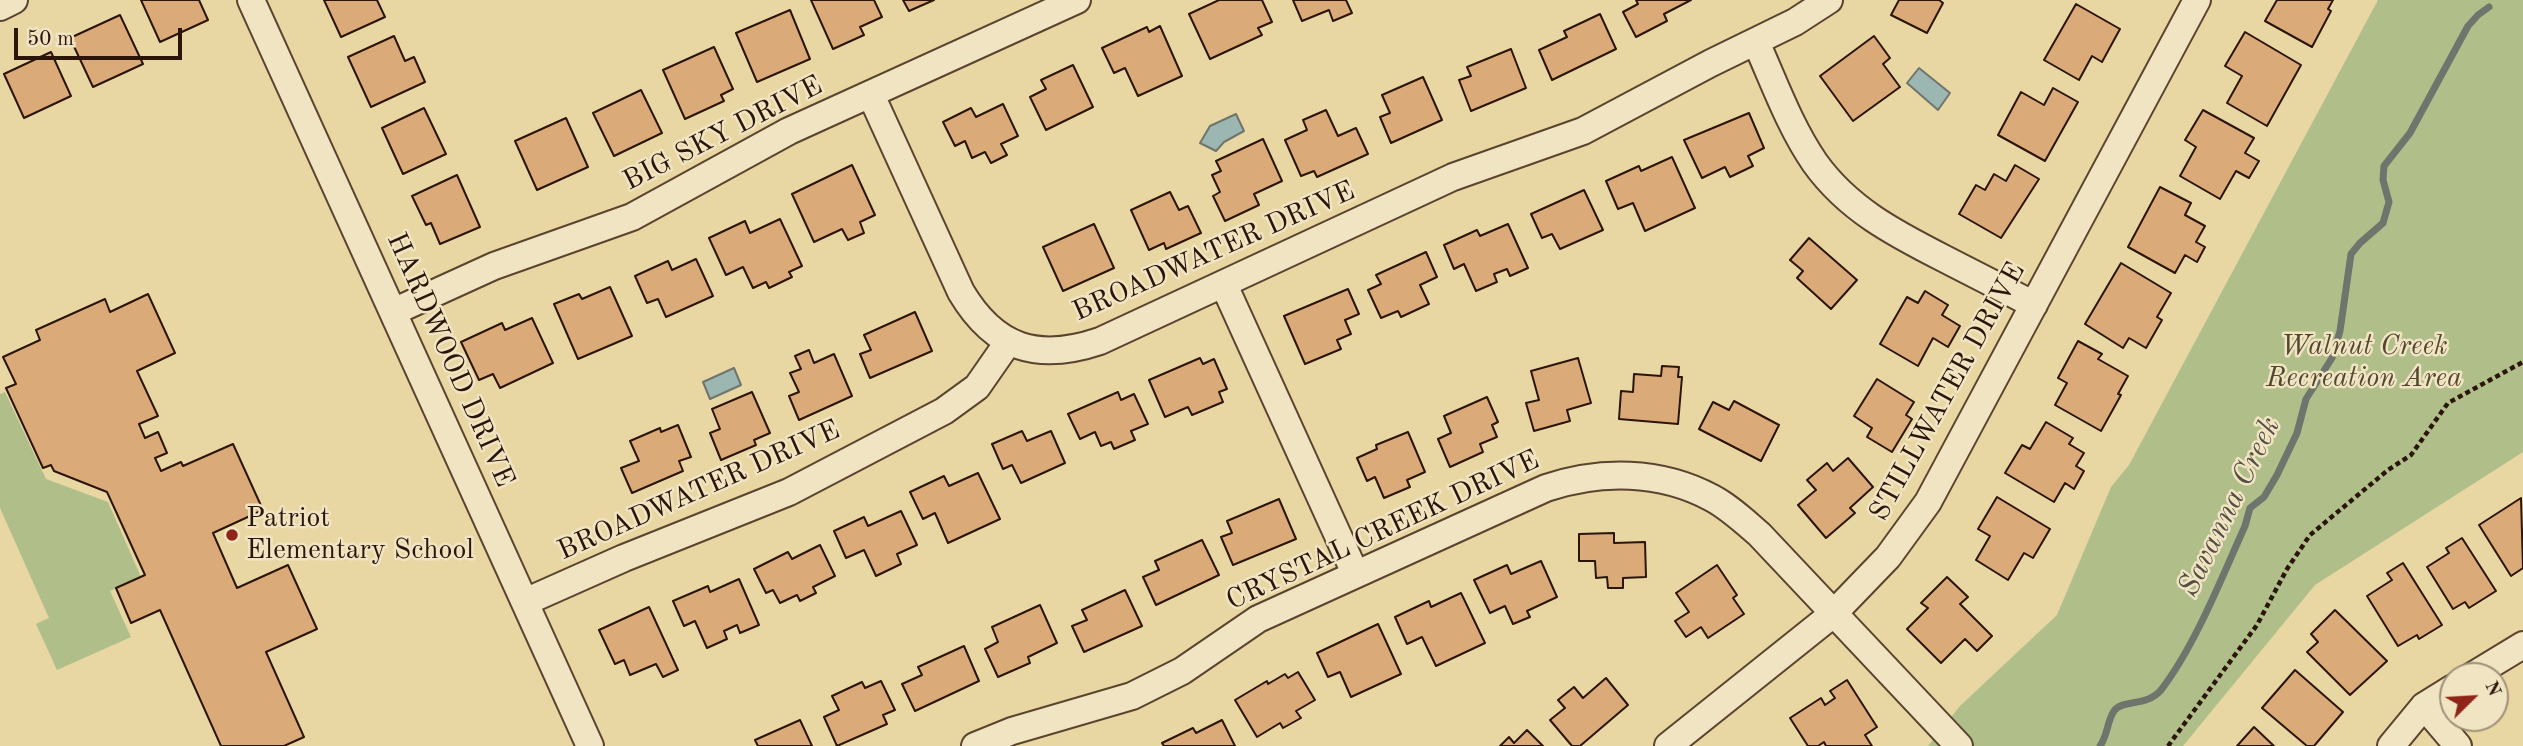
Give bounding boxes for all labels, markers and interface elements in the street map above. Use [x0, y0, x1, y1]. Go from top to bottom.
scale bar [18, 14, 186, 58]
text: 50 m [27, 29, 74, 50]
street label: BIG SKY DRIVE [618, 69, 828, 199]
street label: BROADWATER DRIVE [1068, 175, 1360, 329]
street label: HARDWOOD DRIVE [379, 228, 521, 492]
street label: STILLWATER DRIVE [1863, 257, 2033, 527]
park label: Walnut Creek Recreation Area [2266, 330, 2462, 396]
water label: Savanna Creek [2171, 411, 2289, 603]
street label: BROADWATER DRIVE [553, 414, 845, 568]
street label: CRYSTAL CREEK DRIVE [1221, 444, 1545, 618]
place label: Patriot Elementary School [246, 502, 474, 568]
marker: Patriot Elementary School [224, 527, 240, 543]
north arrow [2439, 662, 2509, 732]
text: N [2480, 679, 2503, 700]

